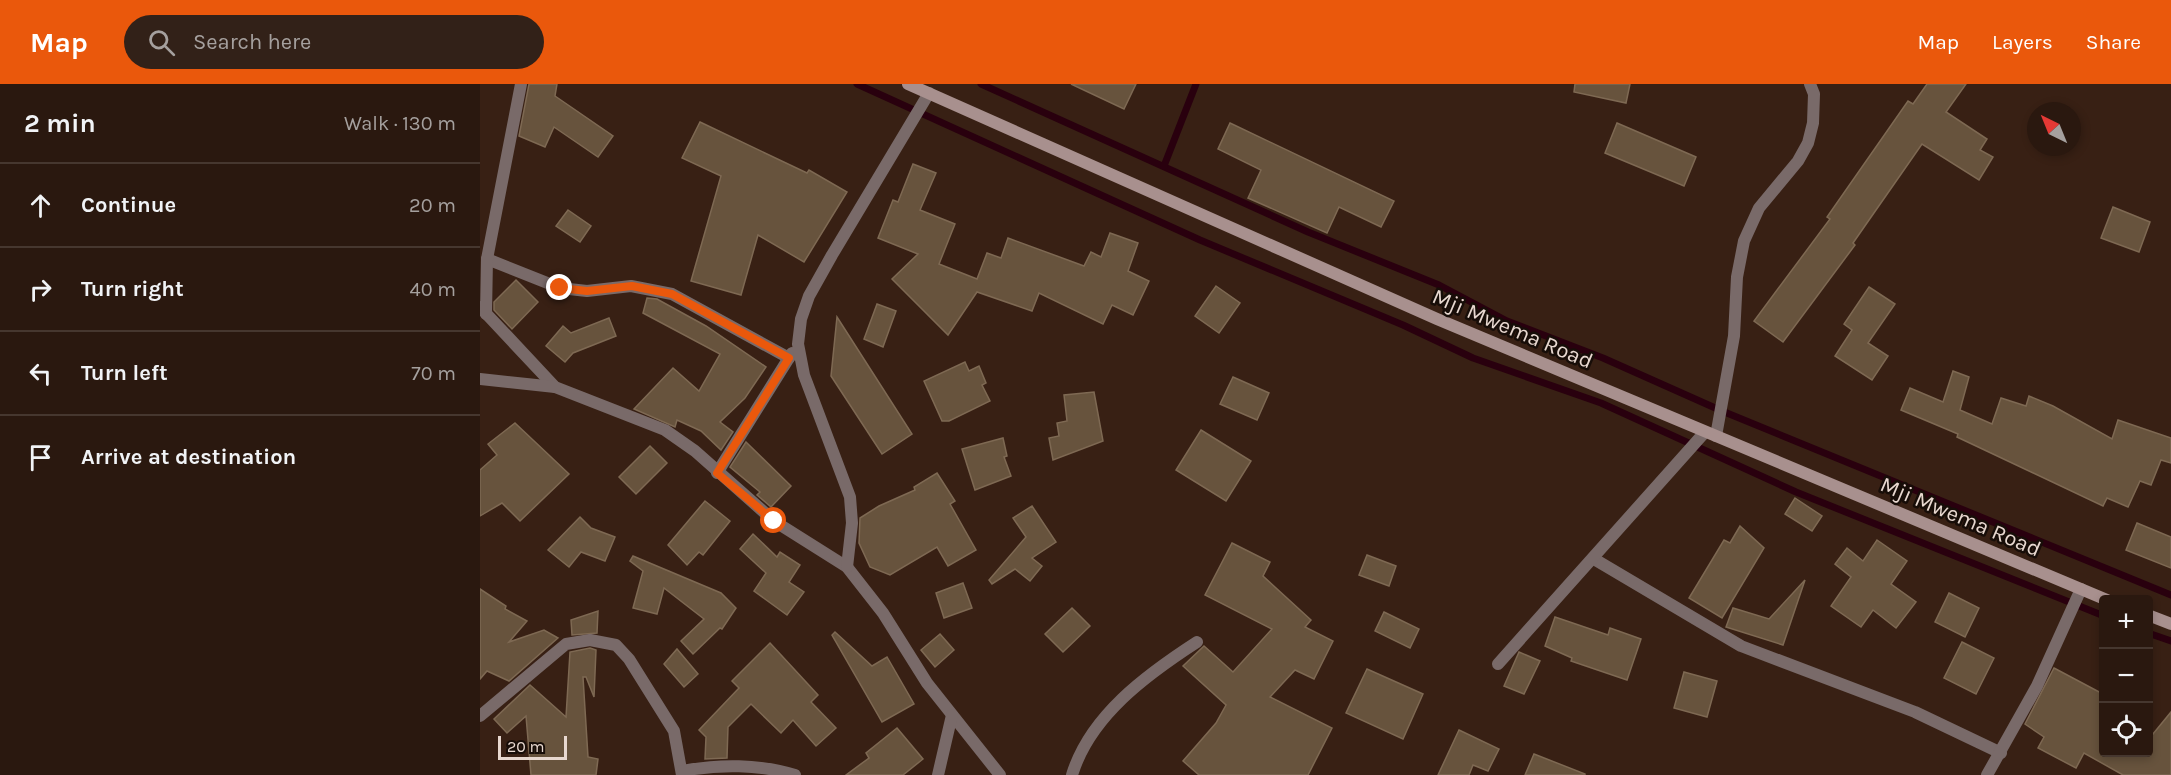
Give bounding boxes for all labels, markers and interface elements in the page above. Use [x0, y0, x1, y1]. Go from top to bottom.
search box [124, 15, 544, 69]
text: Map [30, 26, 88, 59]
icon: search [145, 26, 178, 59]
text: Search here [193, 29, 311, 55]
text: Map [1917, 30, 1959, 54]
text: Layers [1992, 30, 2053, 54]
text: Share [2086, 30, 2141, 54]
north arrow [2027, 102, 2081, 156]
text: 2 min [24, 108, 96, 139]
text: Walk · 130 m [344, 112, 456, 135]
icon: ahead [24, 189, 57, 222]
text: Continue [81, 192, 176, 218]
text: 20 m [409, 194, 456, 217]
icon: right [24, 273, 57, 306]
route end [546, 274, 572, 300]
text: Turn right [81, 276, 184, 302]
text: 40 m [410, 278, 456, 301]
street label: Mji Mwema Road [1428, 283, 1597, 374]
icon: left [24, 357, 57, 390]
text: Turn left [81, 360, 168, 386]
text: 70 m [411, 362, 456, 385]
icon: arrive [24, 441, 57, 474]
text: Arrive at destination [81, 444, 296, 470]
street label: Mji Mwema Road [1876, 471, 2045, 562]
route start [760, 507, 786, 533]
map controls [2099, 595, 2153, 757]
button: + [2099, 595, 2153, 649]
button: − [2099, 649, 2153, 703]
button: locate [2099, 703, 2153, 757]
scale bar [498, 733, 567, 760]
text: 20 m [507, 737, 545, 756]

